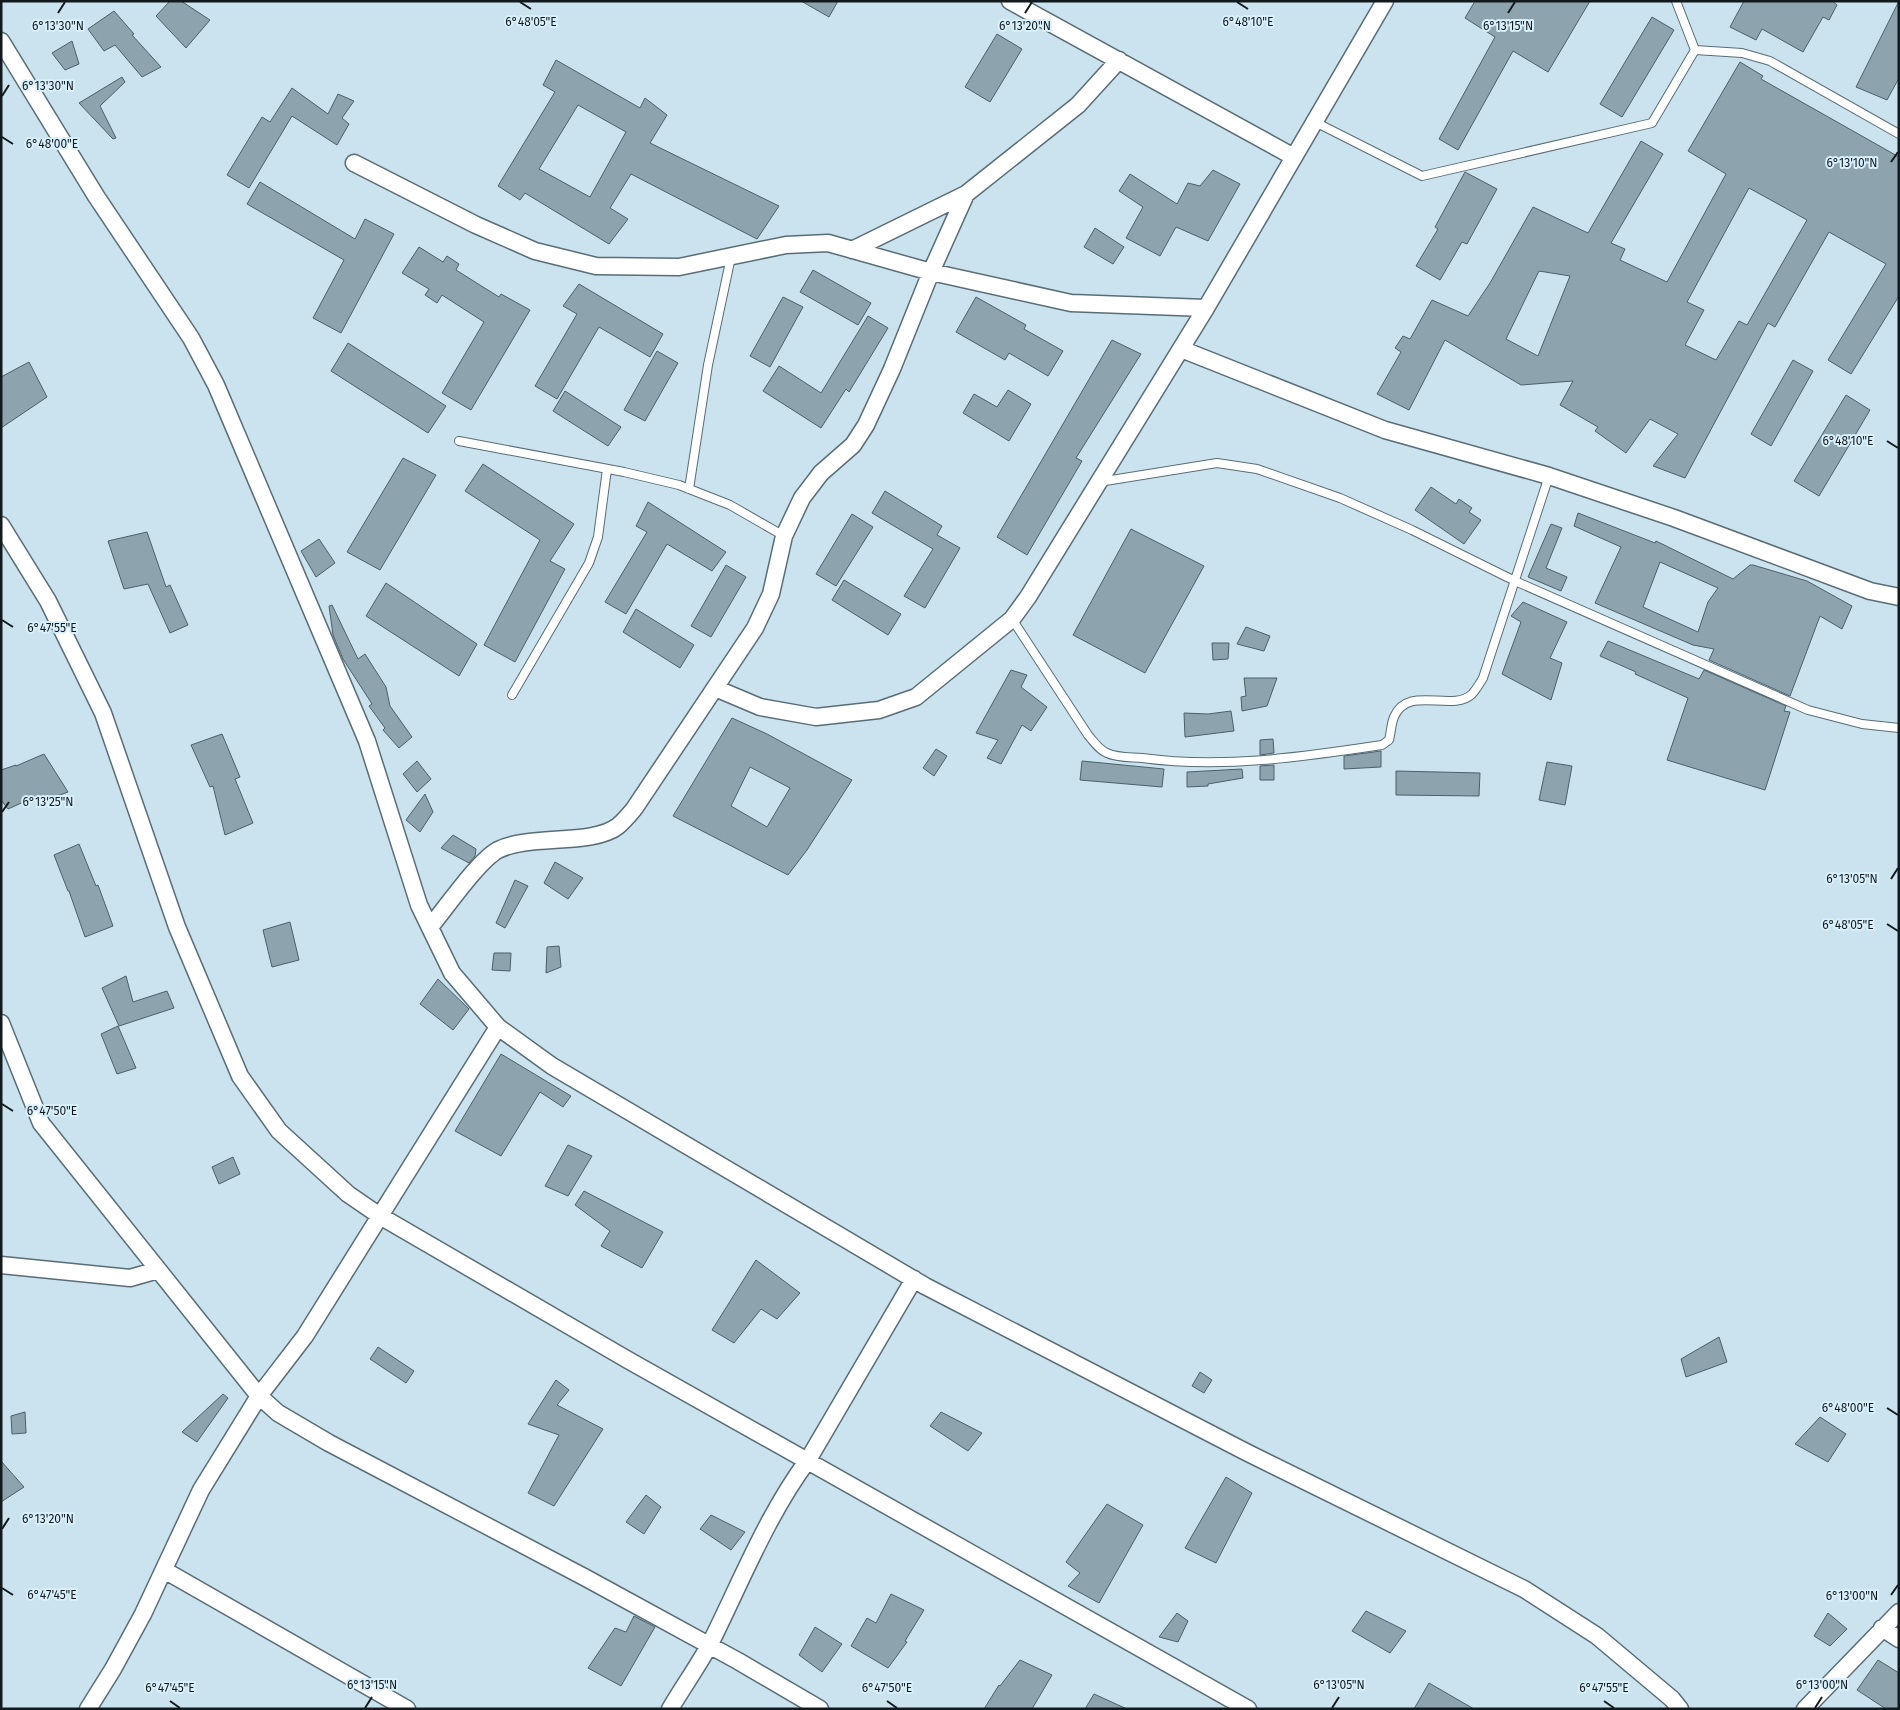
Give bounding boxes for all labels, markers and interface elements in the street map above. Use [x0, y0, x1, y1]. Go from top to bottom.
text: 6°48'05"E [505, 15, 557, 29]
text: 6°48'10"E [1223, 15, 1273, 29]
text: 6°13'30"N [32, 19, 84, 33]
text: 6°13'20"N [999, 19, 1051, 33]
text: 6°13'15"N [1483, 19, 1533, 33]
text: 6°13'30"N [22, 79, 74, 93]
text: 6°48'00"E [26, 137, 78, 151]
text: 6°13'10"N [1826, 156, 1878, 170]
text: 6°48'10"E [1823, 434, 1873, 448]
text: 6°47'55"E [27, 621, 77, 635]
text: 6°13'25"N [23, 795, 73, 809]
text: 6°13'05"N [1826, 872, 1878, 886]
text: 6°48'05"E [1822, 918, 1874, 932]
text: 6°47'50"E [27, 1104, 77, 1118]
text: 6°48'00"E [1822, 1401, 1874, 1415]
text: 6°13'20"N [22, 1512, 74, 1526]
text: 6°47'45"E [27, 1588, 77, 1602]
text: 6°13'00"N [1826, 1589, 1878, 1603]
text: 6°13'15"N [347, 1678, 397, 1692]
text: 6°13'05"N [1313, 1678, 1365, 1692]
text: 6°13'00"N [1796, 1678, 1848, 1692]
text: 6°47'45"E [145, 1681, 195, 1695]
text: 6°47'50"E [862, 1681, 912, 1695]
text: 6°47'55"E [1579, 1681, 1629, 1695]

